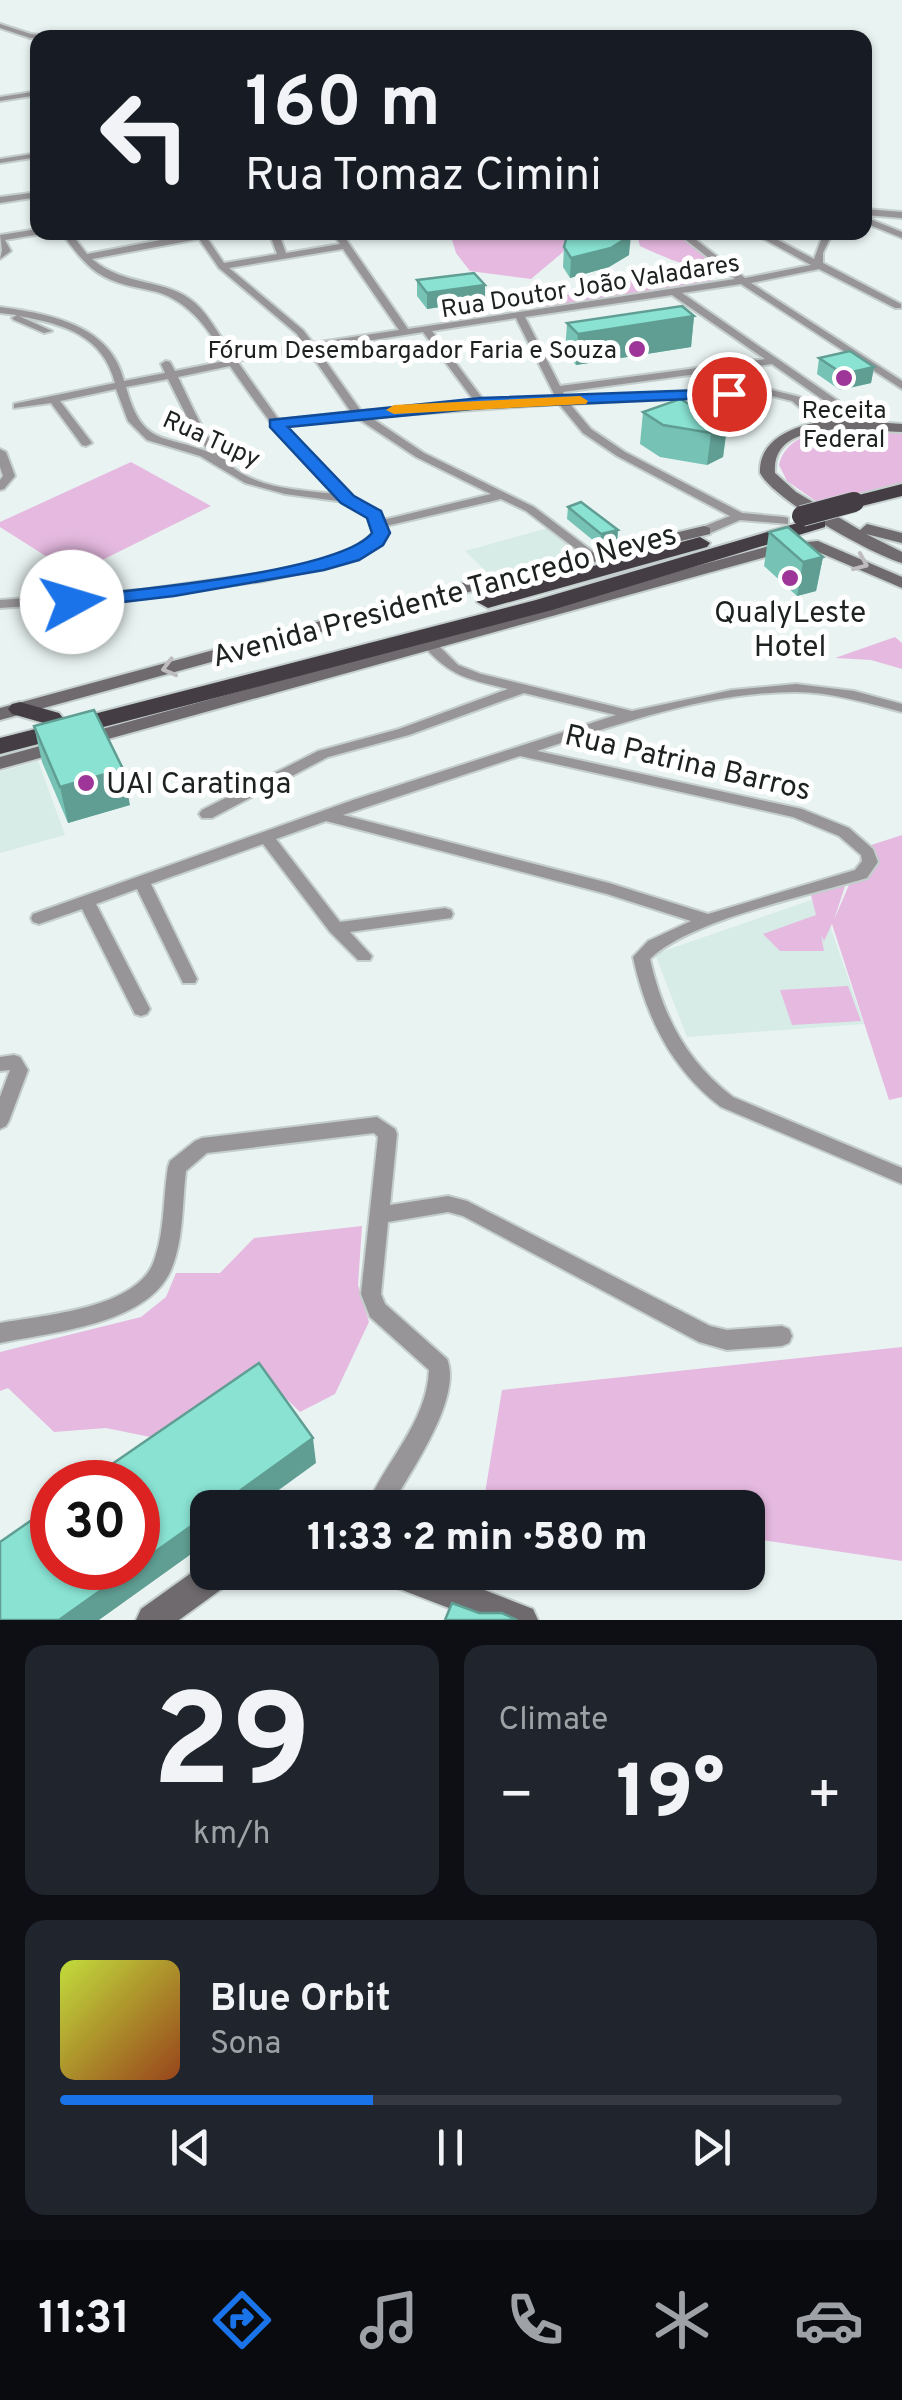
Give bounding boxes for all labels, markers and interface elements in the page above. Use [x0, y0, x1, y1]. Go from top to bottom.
text: 160 m [245, 62, 441, 151]
icon: left [80, 70, 210, 200]
text: Rua Tomaz Cimini [245, 149, 602, 206]
street label: Rua Doutor João Valadares [439, 249, 742, 327]
place label: Fórum Desembargador Faria e Souza [207, 336, 617, 368]
marker: Fórum Desembargador Faria e Souza [626, 338, 648, 360]
pin [687, 352, 772, 437]
icon: arrive [702, 367, 757, 422]
marker: Receita Federal [833, 367, 855, 389]
place label: Receita Federal [802, 396, 886, 457]
street label: Rua Tupy [157, 405, 265, 476]
street label: Avenida Presidente Tancredo Neves [208, 518, 681, 677]
position arrow [20, 550, 124, 654]
one-way arrow [851, 551, 869, 571]
marker: QualyLeste Hotel [779, 567, 801, 589]
place label: QualyLeste Hotel [714, 596, 866, 667]
one-way arrow [161, 657, 178, 678]
street label: Rua Patrina Barros [561, 718, 814, 811]
place label: UAI Caratinga [106, 767, 291, 804]
marker: UAI Caratinga [75, 772, 97, 794]
speed limit sign: 30 [30, 1460, 160, 1590]
text: 11:33 · 2 min · 580 m [307, 1515, 648, 1564]
text: 29 [152, 1667, 311, 1832]
text: Climate [499, 1701, 608, 1741]
text: 19° [616, 1749, 725, 1844]
text: − [499, 1763, 534, 1833]
text: + [807, 1763, 842, 1833]
text: km/h [193, 1815, 271, 1855]
text: Blue Orbit [210, 1976, 391, 2025]
text: Sona [210, 2025, 281, 2065]
icon: previous [163, 2120, 218, 2175]
icon: pause [423, 2120, 478, 2175]
icon: next [684, 2120, 739, 2175]
icon: directions [207, 2285, 277, 2355]
icon: music [354, 2285, 424, 2355]
icon: phone [500, 2285, 570, 2355]
icon: climate [647, 2285, 717, 2355]
icon: car [794, 2285, 864, 2355]
text: 11:31 [38, 2292, 130, 2349]

